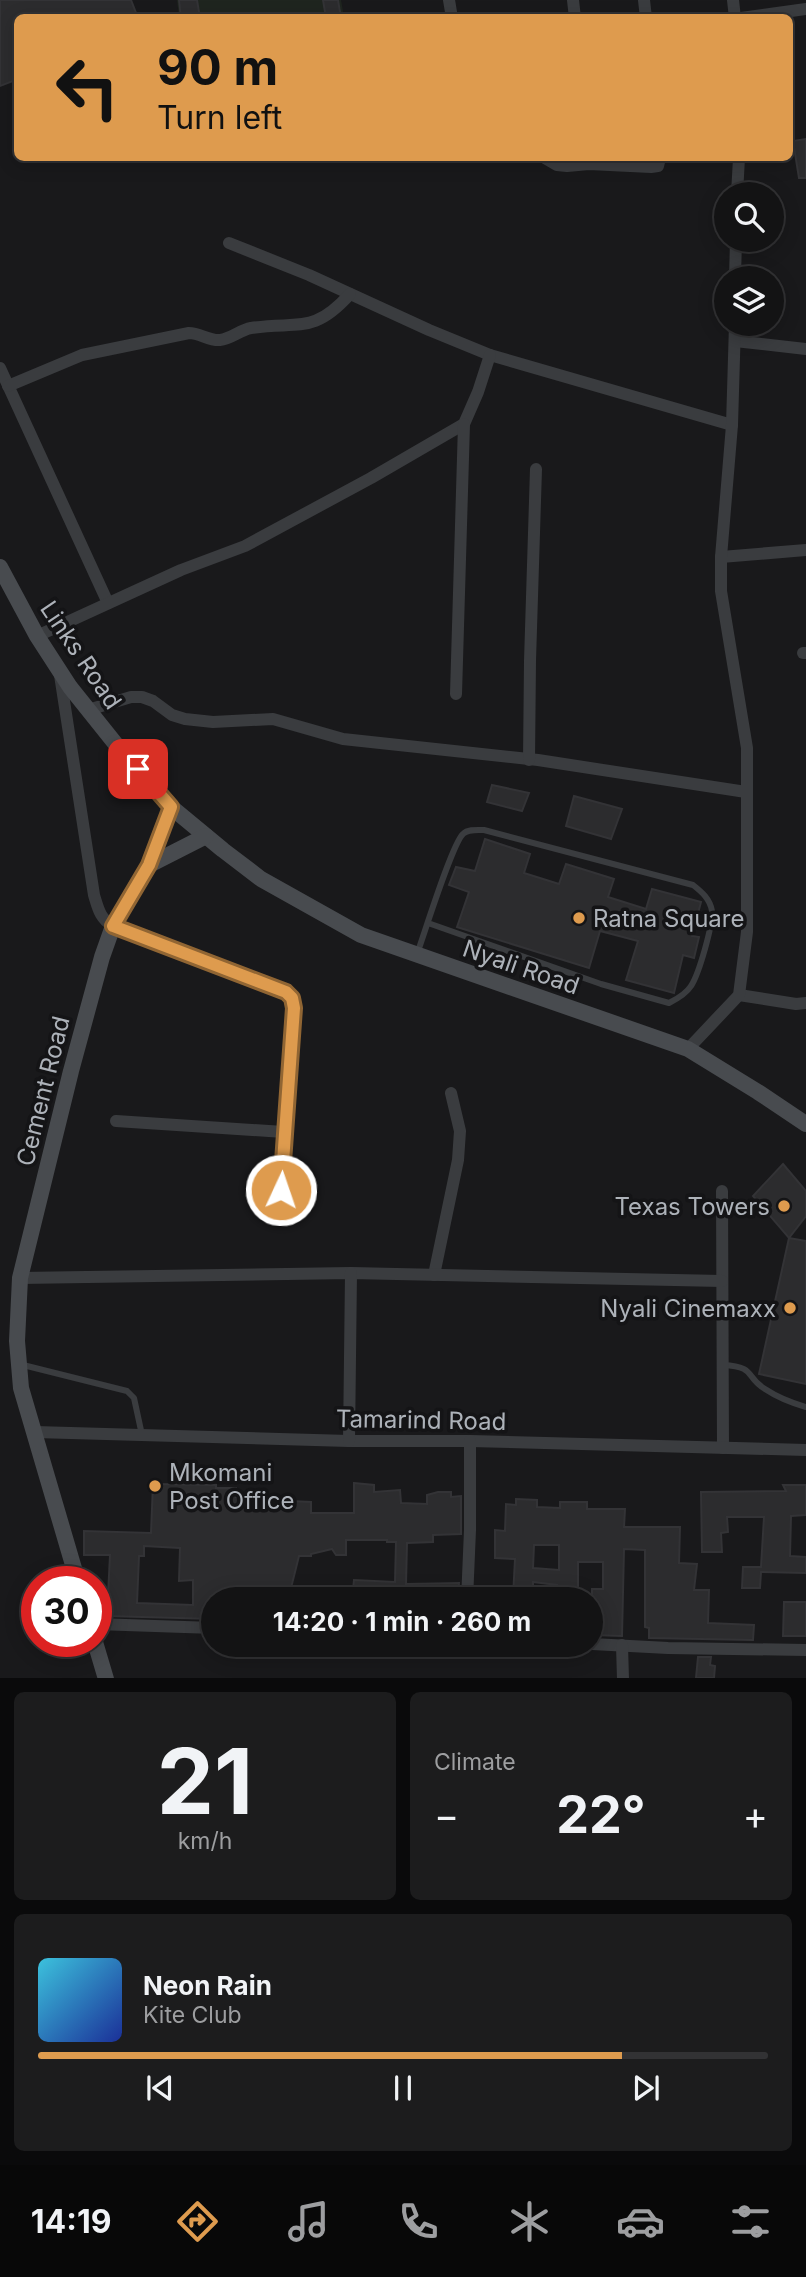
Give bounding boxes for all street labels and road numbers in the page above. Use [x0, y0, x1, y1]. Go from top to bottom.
street label: Links Road [34, 595, 128, 715]
street label: Nyali Road [459, 934, 583, 1000]
street label: Cement Road [10, 1013, 76, 1169]
street label: Tamarind Road [336, 1404, 506, 1436]

